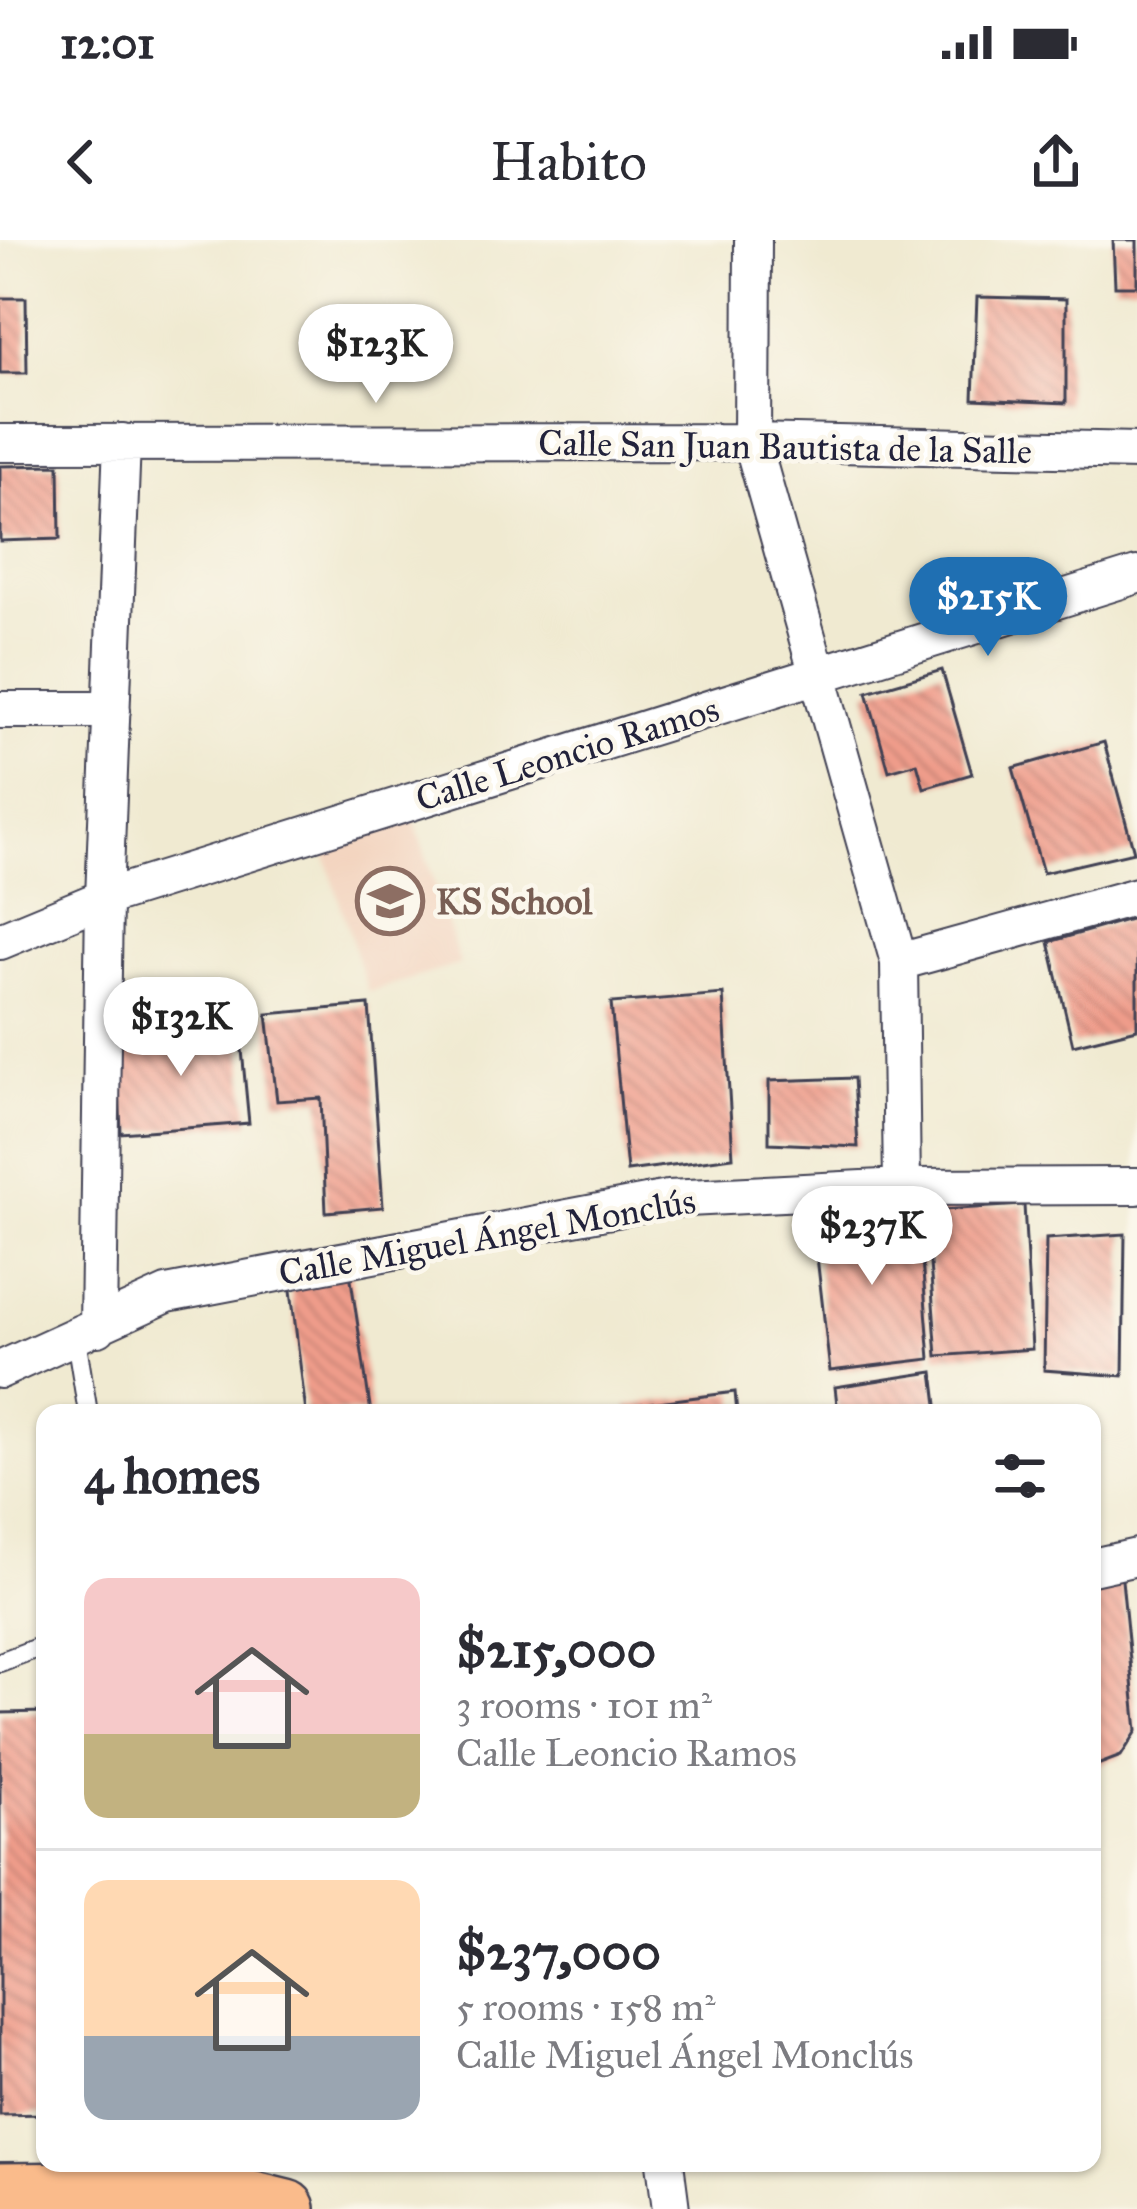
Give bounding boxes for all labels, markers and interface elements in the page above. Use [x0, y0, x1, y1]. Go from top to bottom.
text: 12:01 [60, 15, 155, 70]
icon: back [48, 129, 114, 195]
text: Habito [490, 129, 647, 195]
icon: share [1023, 129, 1089, 195]
pin: $123K [292, 304, 460, 406]
text: $123K [325, 319, 427, 367]
street label: Calle San Juan Bautista de la Salle [538, 421, 1032, 473]
pin: $215K [904, 557, 1072, 659]
text: $215K [936, 572, 1040, 620]
street label: Calle Leoncio Ramos [410, 687, 724, 821]
school or university icon: KS School [355, 866, 425, 936]
place label: KS School [436, 880, 593, 924]
pin: $132K [97, 977, 265, 1079]
text: $132K [130, 992, 232, 1040]
street label: Calle Miguel Ángel Monclús [275, 1179, 699, 1295]
pin: $237K [788, 1186, 956, 1288]
text: $237K [819, 1201, 925, 1249]
icon: filters [987, 1443, 1053, 1509]
text: 4 homes [84, 1445, 260, 1507]
text: $215,000 [456, 1619, 656, 1681]
icon: home [180, 1626, 324, 1770]
text: 3 rooms · 101 m² [456, 1681, 712, 1729]
text: Calle Leoncio Ramos [456, 1729, 797, 1777]
text: $237,000 [456, 1921, 661, 1983]
icon: home [180, 1928, 324, 2072]
text: 5 rooms · 158 m² [456, 1983, 716, 2031]
text: Calle Miguel Ángel Monclús [456, 2031, 913, 2079]

